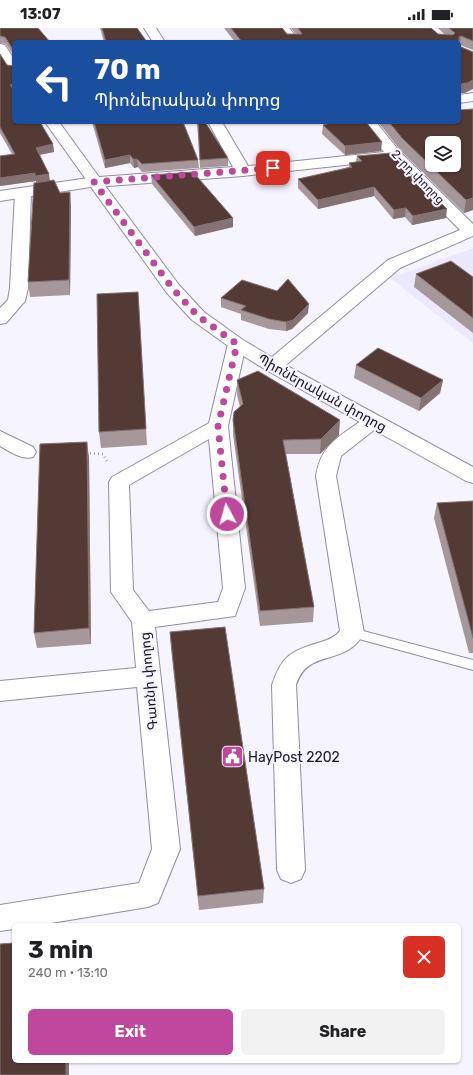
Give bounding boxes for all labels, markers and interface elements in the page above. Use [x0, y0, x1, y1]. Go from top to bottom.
text: 13:07 [20, 5, 61, 23]
text: 70 m [94, 53, 161, 86]
icon: left [28, 56, 80, 108]
text: Պիոներական փողոց [94, 89, 280, 111]
map controls [425, 136, 461, 172]
button: layers [425, 136, 461, 172]
street label: 2-րդ փողոց [389, 147, 447, 207]
pin [256, 151, 290, 185]
icon: arrive [262, 157, 284, 179]
street label: Պիոներական փողոց [254, 350, 390, 436]
position arrow [206, 493, 248, 535]
street label: Գառնի փողոց [136, 631, 162, 731]
public building icon: HayPost 2202 [219, 744, 245, 770]
place label: HayPost 2202 [248, 749, 340, 766]
text: 3 min [28, 936, 93, 964]
button: close [403, 936, 445, 978]
text: 240 m · 13:10 [28, 965, 108, 980]
button: Exit [28, 1009, 233, 1055]
button: Share [241, 1009, 445, 1055]

